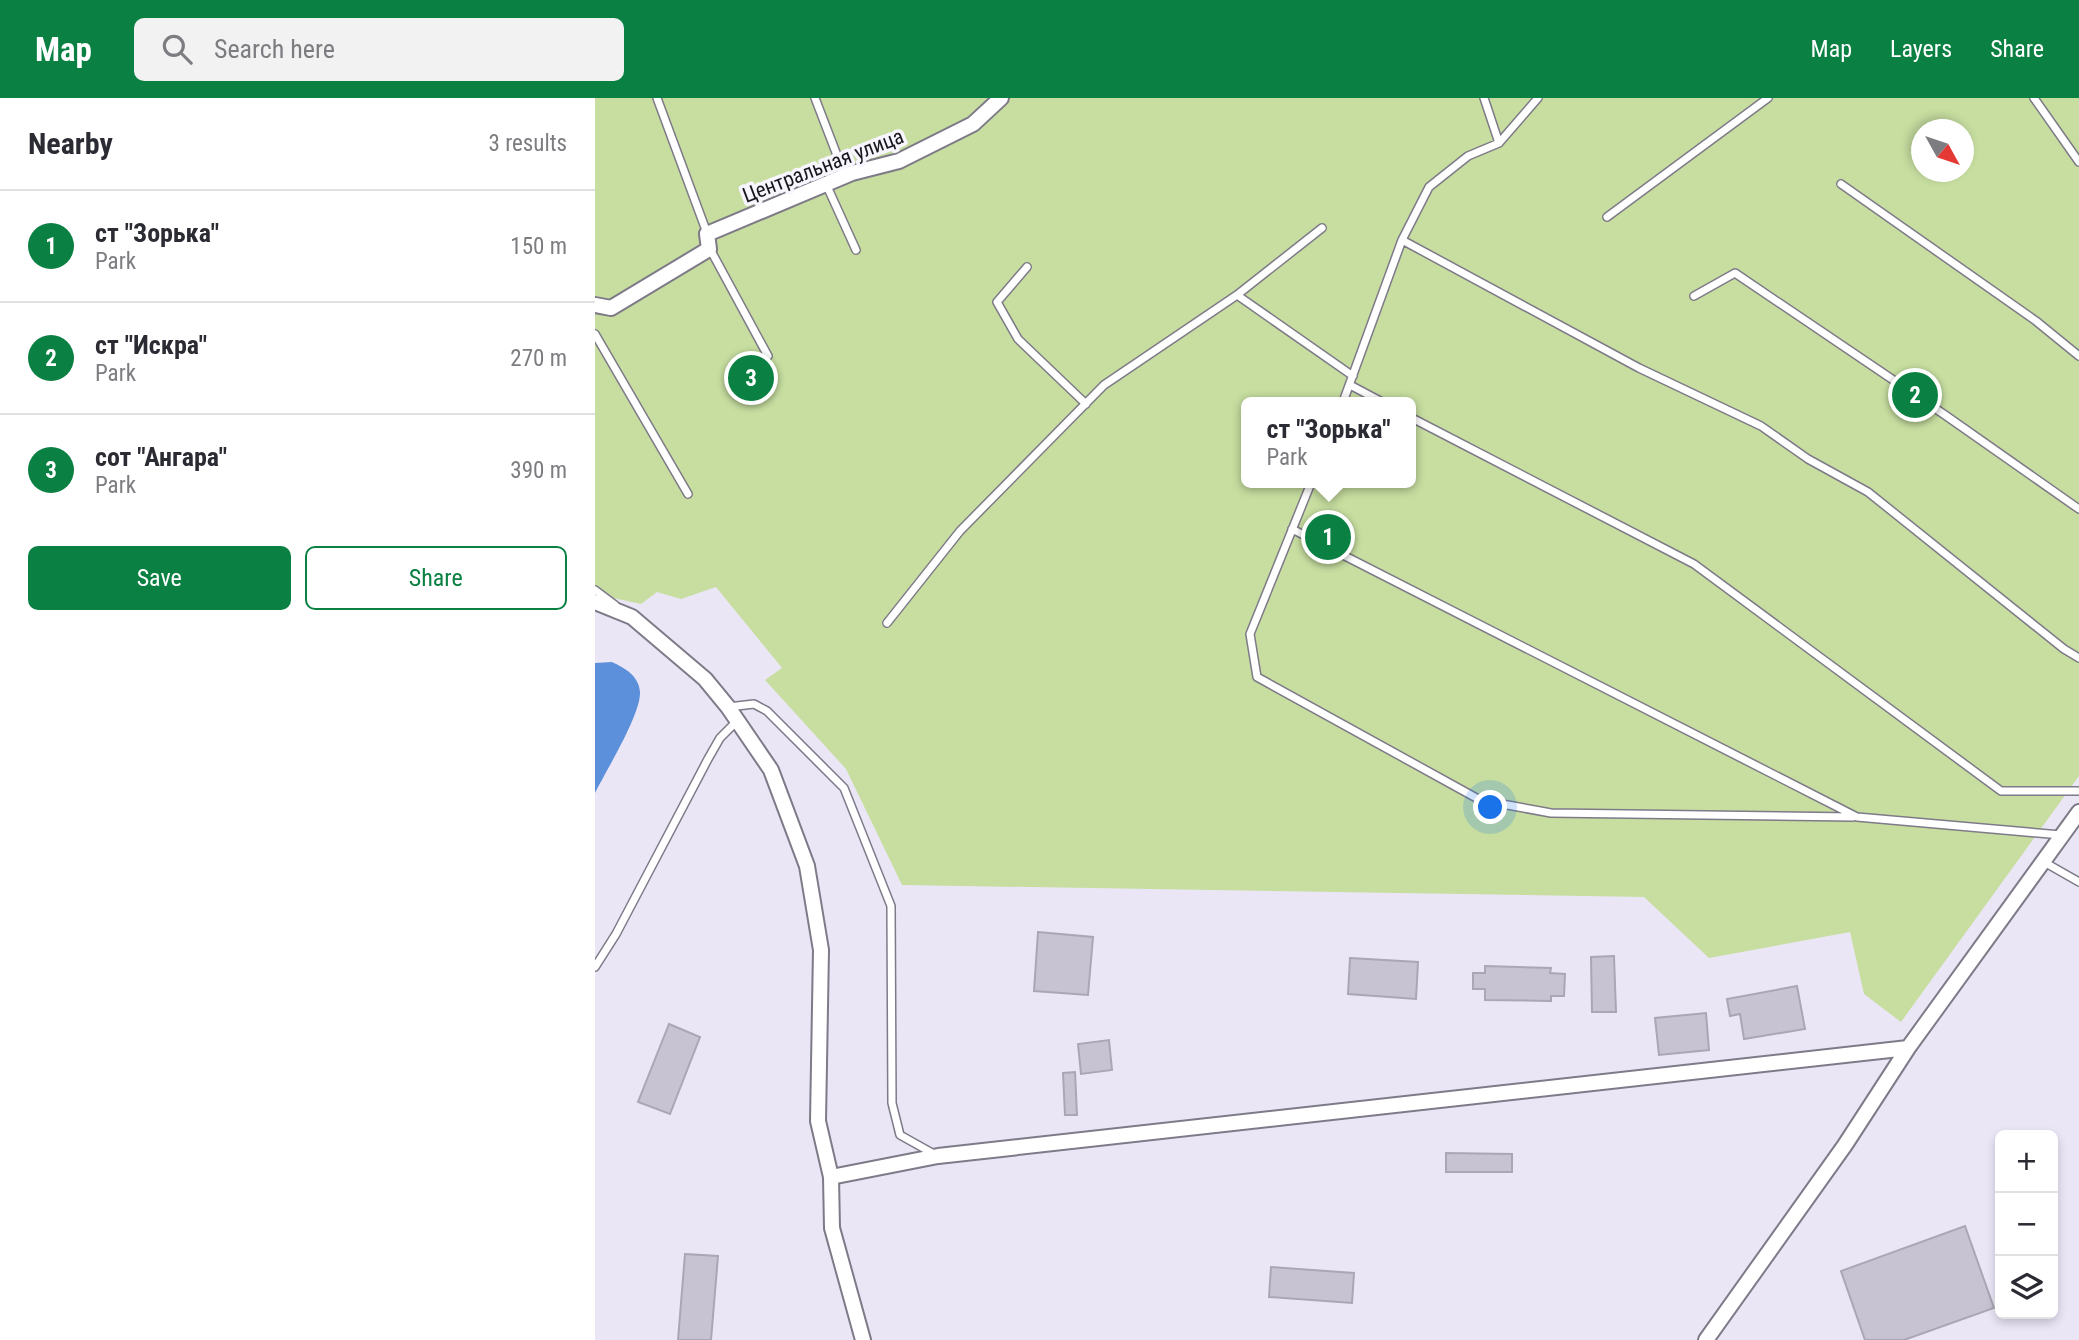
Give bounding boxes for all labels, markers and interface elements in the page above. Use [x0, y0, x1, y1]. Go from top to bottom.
search box [134, 18, 624, 81]
text: Map [35, 30, 92, 69]
icon: search [158, 30, 196, 68]
text: Search here [214, 34, 335, 64]
text: Map [1811, 35, 1852, 63]
text: Layers [1890, 35, 1952, 63]
text: Share [1990, 35, 2044, 63]
north arrow [1911, 119, 1974, 182]
street label: Центральная улица [739, 124, 907, 208]
text: Nearby [28, 126, 113, 161]
text: 3 results [489, 130, 567, 157]
text: ст "Зорька" [95, 218, 219, 248]
text: 1 [45, 233, 57, 260]
text: 150 m [510, 233, 567, 260]
text: Park [95, 248, 136, 275]
text: ст "Искра" [95, 330, 207, 360]
text: 2 [45, 345, 57, 372]
text: 270 m [510, 345, 567, 372]
pin: 3 [728, 352, 774, 404]
text: Park [95, 360, 136, 387]
pin: 2 [1892, 369, 1938, 421]
popup [1241, 397, 1416, 488]
text: ст "Зорька" [1266, 414, 1391, 444]
text: сот "Ангара" [95, 442, 227, 472]
text: Park [1266, 444, 1308, 471]
text: 3 [45, 457, 57, 484]
text: 390 m [510, 457, 567, 484]
text: Park [95, 472, 136, 499]
pin: 1 [1305, 511, 1351, 563]
button: Save [28, 546, 291, 610]
button: Share [305, 546, 567, 610]
your location [1473, 790, 1507, 824]
map controls [1995, 1130, 2058, 1319]
button: + [1995, 1130, 2058, 1193]
button: − [1995, 1193, 2058, 1256]
button: layers [1995, 1256, 2058, 1319]

